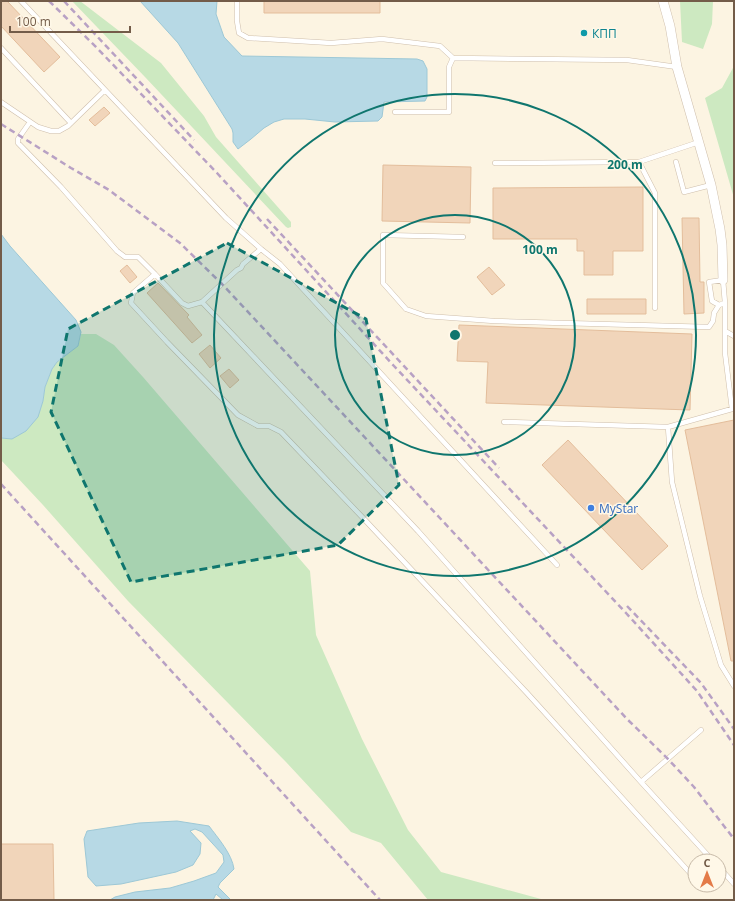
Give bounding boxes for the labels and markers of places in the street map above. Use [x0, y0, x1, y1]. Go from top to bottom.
place label: КПП [592, 25, 617, 42]
marker: КПП [579, 28, 589, 38]
centre of rings [448, 328, 462, 342]
place label: MyStar [599, 500, 638, 517]
marker: MyStar [586, 503, 596, 513]

